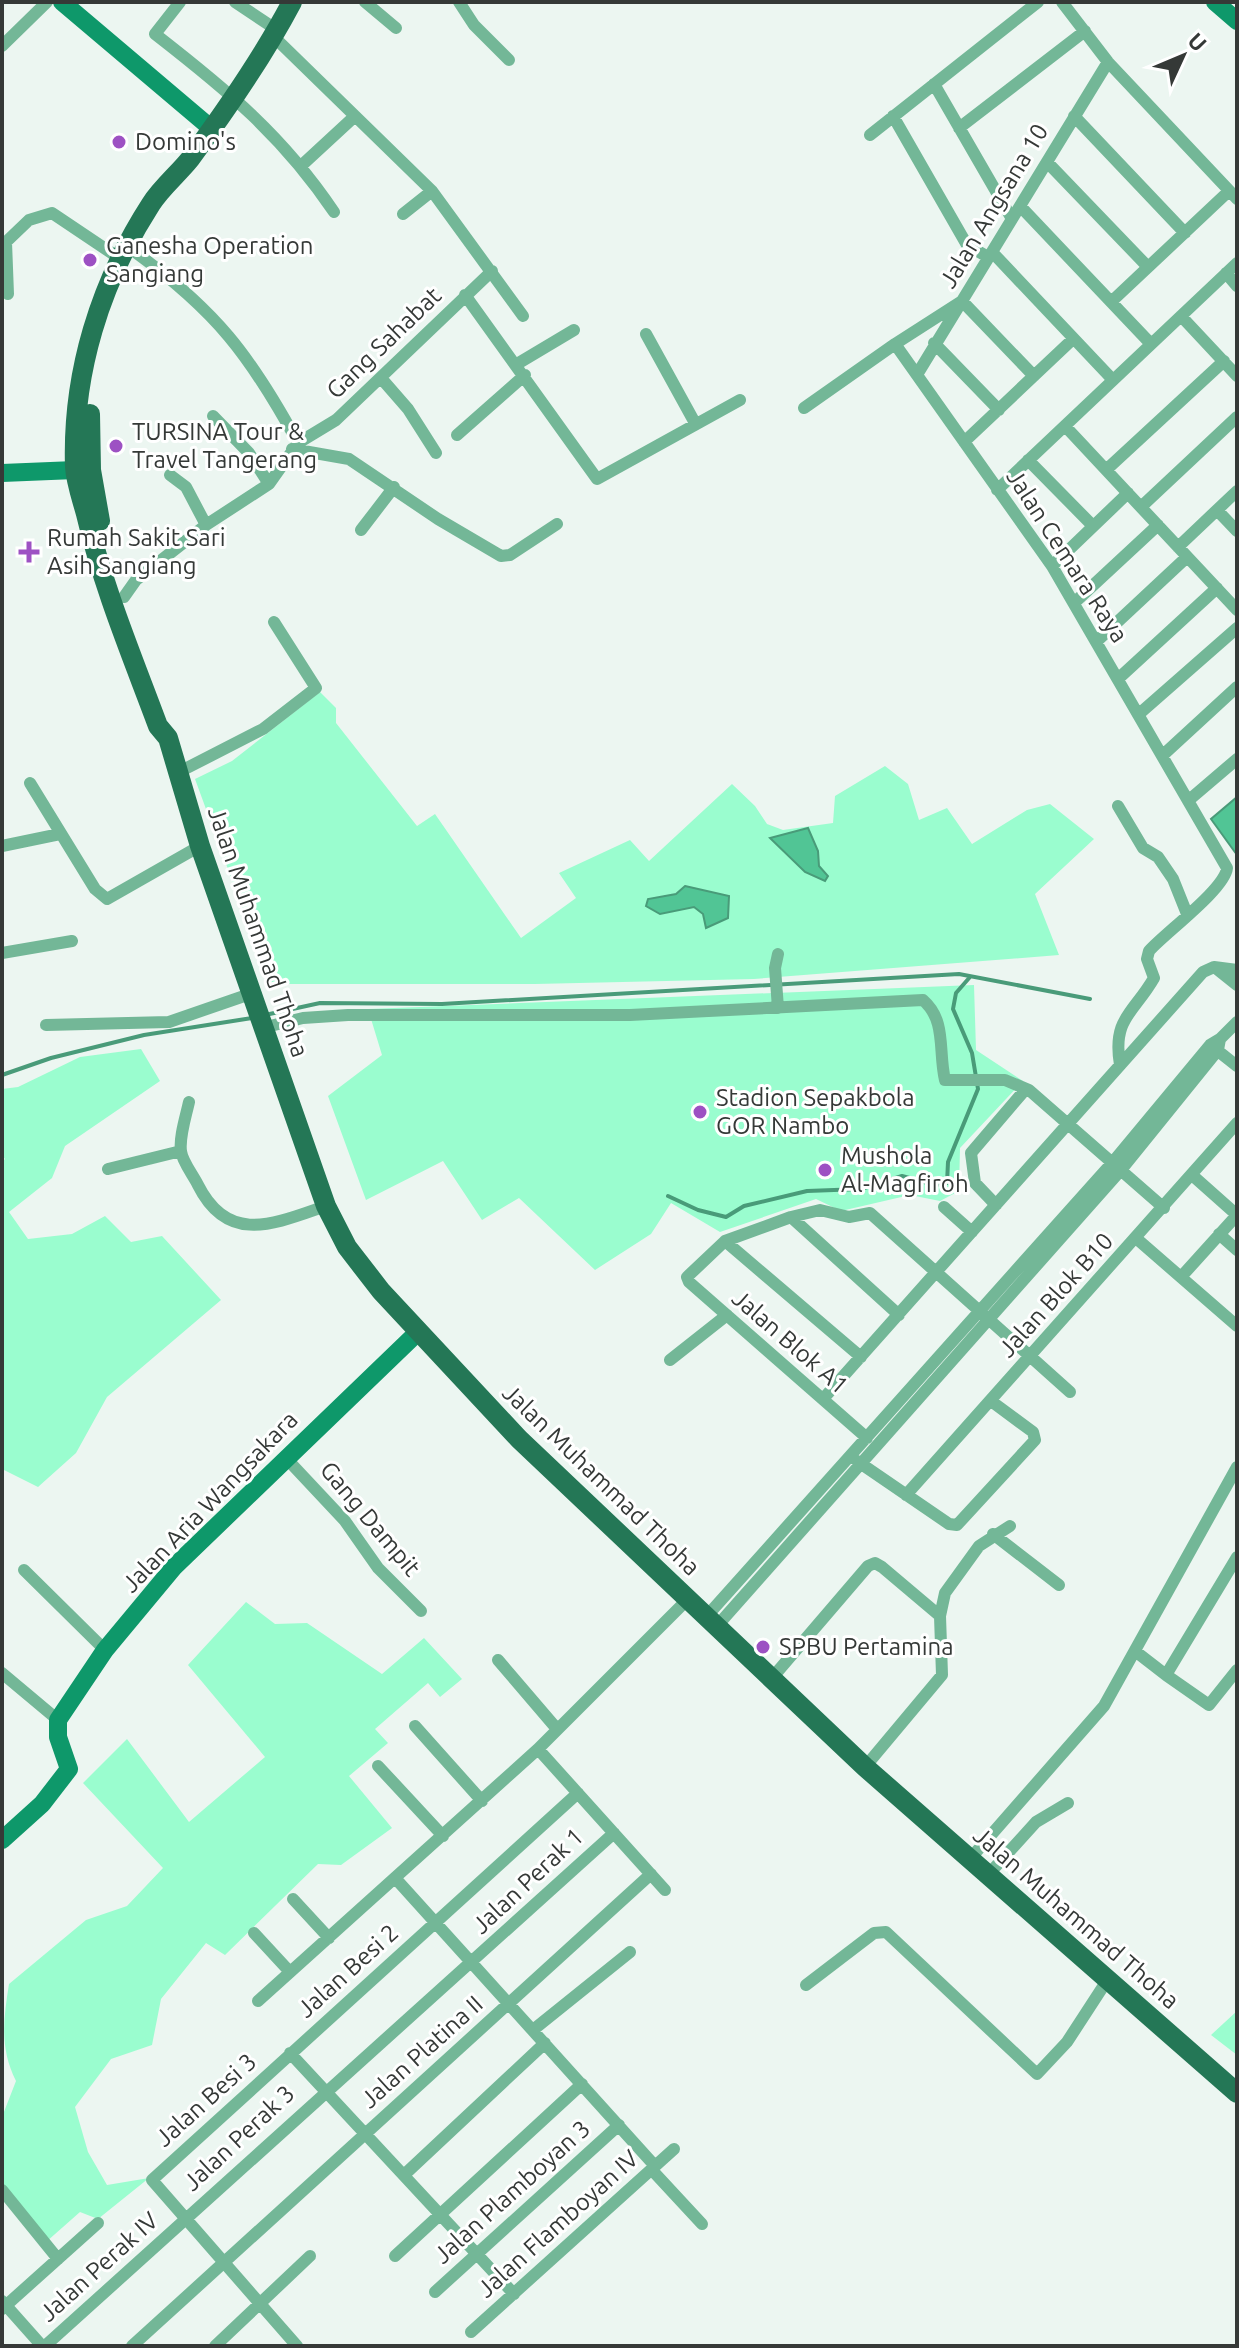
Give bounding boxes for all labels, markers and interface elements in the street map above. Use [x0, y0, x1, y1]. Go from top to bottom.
north arrow [1143, 16, 1223, 96]
text: U [1183, 28, 1212, 56]
street label: Jalan Angsana 10 [934, 119, 1053, 293]
place label: Domino's [135, 128, 236, 155]
marker: Domino's [110, 133, 128, 151]
place label: Ganesha Operation Sangiang [106, 232, 313, 287]
marker: Ganesha Operation Sangiang [81, 251, 99, 269]
street label: Gang Sahabat [321, 281, 447, 404]
place label: TURSINA Tour & Travel Tangerang [132, 418, 317, 473]
marker: TURSINA Tour & Travel Tangerang [107, 437, 125, 455]
street label: Jalan Cemara Raya [1001, 464, 1133, 647]
place label: Rumah Sakit Sari Asih Sangiang [47, 524, 226, 579]
marker: Rumah Sakit Sari Asih Sangiang [18, 541, 40, 563]
street label: Jalan Muhammad Thoha [203, 803, 314, 1061]
place label: Stadion Sepakbola GOR Nambo [716, 1084, 914, 1139]
marker: Stadion Sepakbola GOR Nambo [691, 1103, 709, 1121]
place label: Mushola Al-Magfiroh [841, 1142, 969, 1197]
marker: Mushola Al-Magfiroh [816, 1161, 834, 1179]
street label: Jalan Blok B10 [993, 1227, 1118, 1362]
street label: Jalan Blok A1 [727, 1284, 854, 1399]
street label: Jalan Muhammad Thoha [497, 1379, 705, 1581]
street label: Jalan Aria Wangsakara [116, 1406, 303, 1598]
street label: Gang Dampit [315, 1456, 426, 1582]
place label: SPBU Pertamina [779, 1633, 954, 1660]
marker: SPBU Pertamina [754, 1638, 772, 1656]
street label: Jalan Muhammad Thoha [968, 1821, 1184, 2014]
street label: Jalan Perak 1 [467, 1822, 589, 1939]
street label: Jalan Besi 2 [292, 1919, 403, 2023]
street label: Jalan Platina II [355, 1990, 488, 2113]
street label: Jalan Besi 3 [150, 2048, 261, 2152]
street label: Jalan Perak 3 [178, 2079, 300, 2196]
street label: Jalan Plamboyan 3 [428, 2115, 595, 2269]
street label: Jalan Flamboyan IV [472, 2144, 643, 2303]
street label: Jalan Perak IV [34, 2207, 163, 2327]

